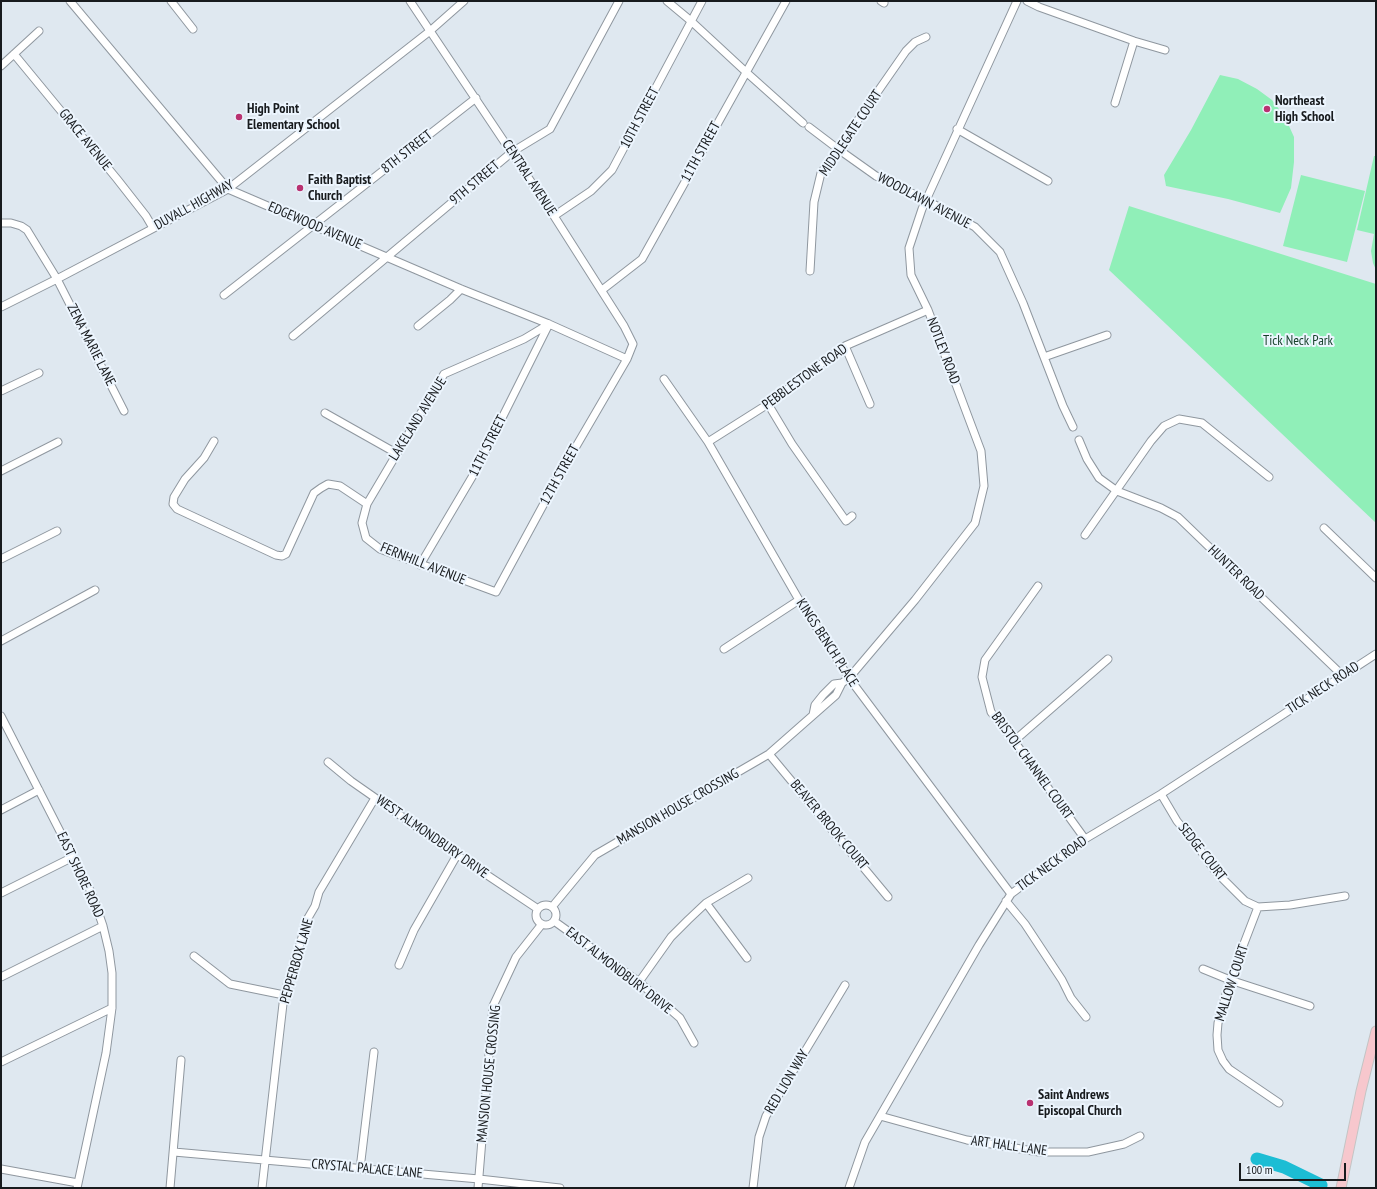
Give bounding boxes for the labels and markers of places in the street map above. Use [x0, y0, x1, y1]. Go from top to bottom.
place label: Northeast High School [1275, 93, 1334, 126]
place label: High Point Elementary School [247, 101, 340, 134]
marker: Northeast High School [1262, 104, 1272, 114]
marker: High Point Elementary School [234, 112, 244, 122]
place label: Faith Baptist Church [308, 172, 371, 204]
marker: Faith Baptist Church [295, 183, 305, 193]
place label: Saint Andrews Episcopal Church [1038, 1087, 1122, 1120]
marker: Saint Andrews Episcopal Church [1025, 1098, 1035, 1108]

